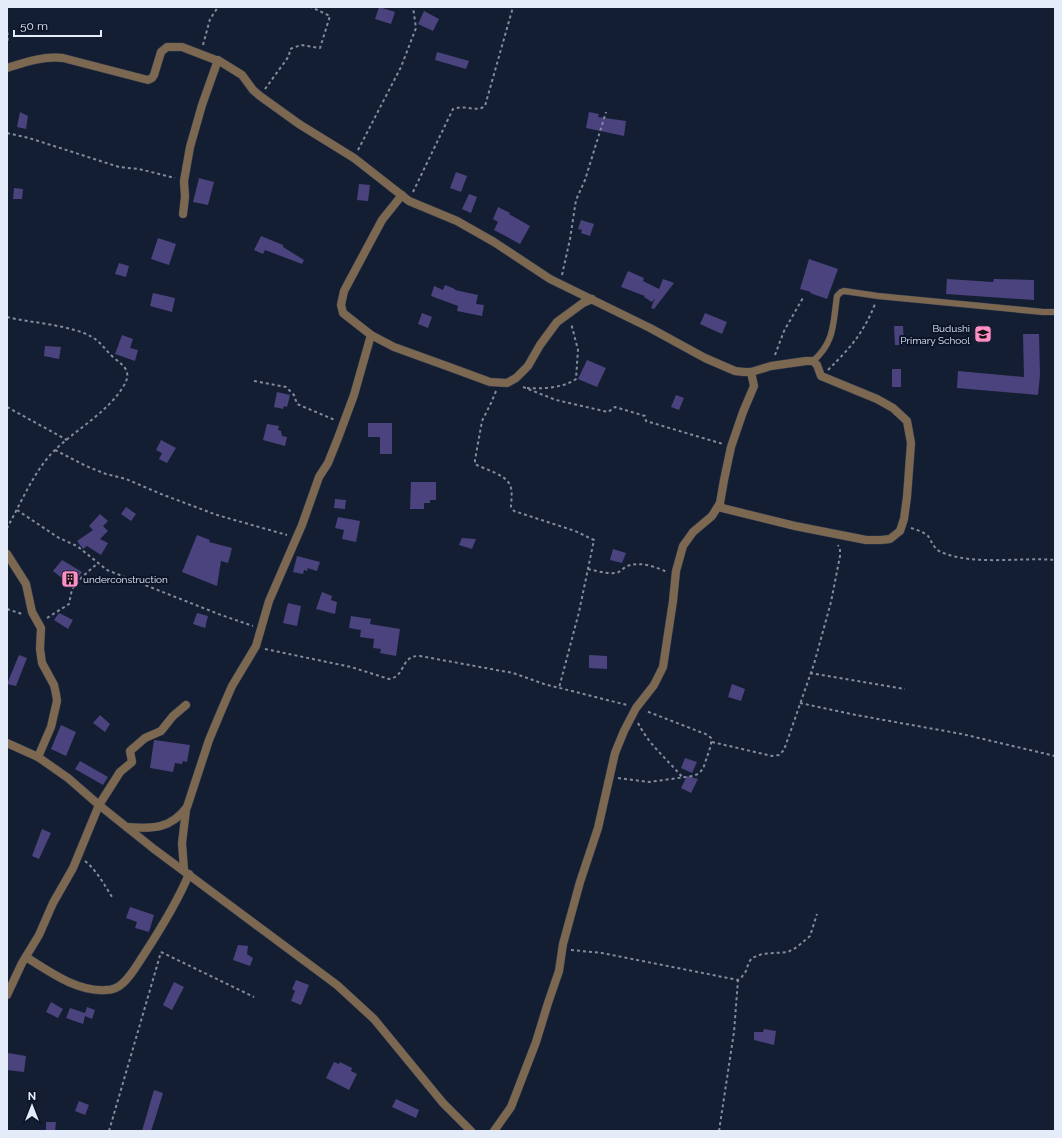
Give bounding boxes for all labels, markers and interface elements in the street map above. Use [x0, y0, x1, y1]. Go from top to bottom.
scale bar [14, 12, 101, 38]
text: 50 m [20, 19, 48, 33]
place label: Budushi Primary School [900, 323, 970, 346]
school or university icon: Budushi Primary School [973, 324, 993, 344]
building icon: underconstruction [60, 569, 80, 589]
place label: underconstruction [83, 574, 168, 585]
north arrow [12, 1086, 52, 1126]
text: N [28, 1090, 36, 1103]

